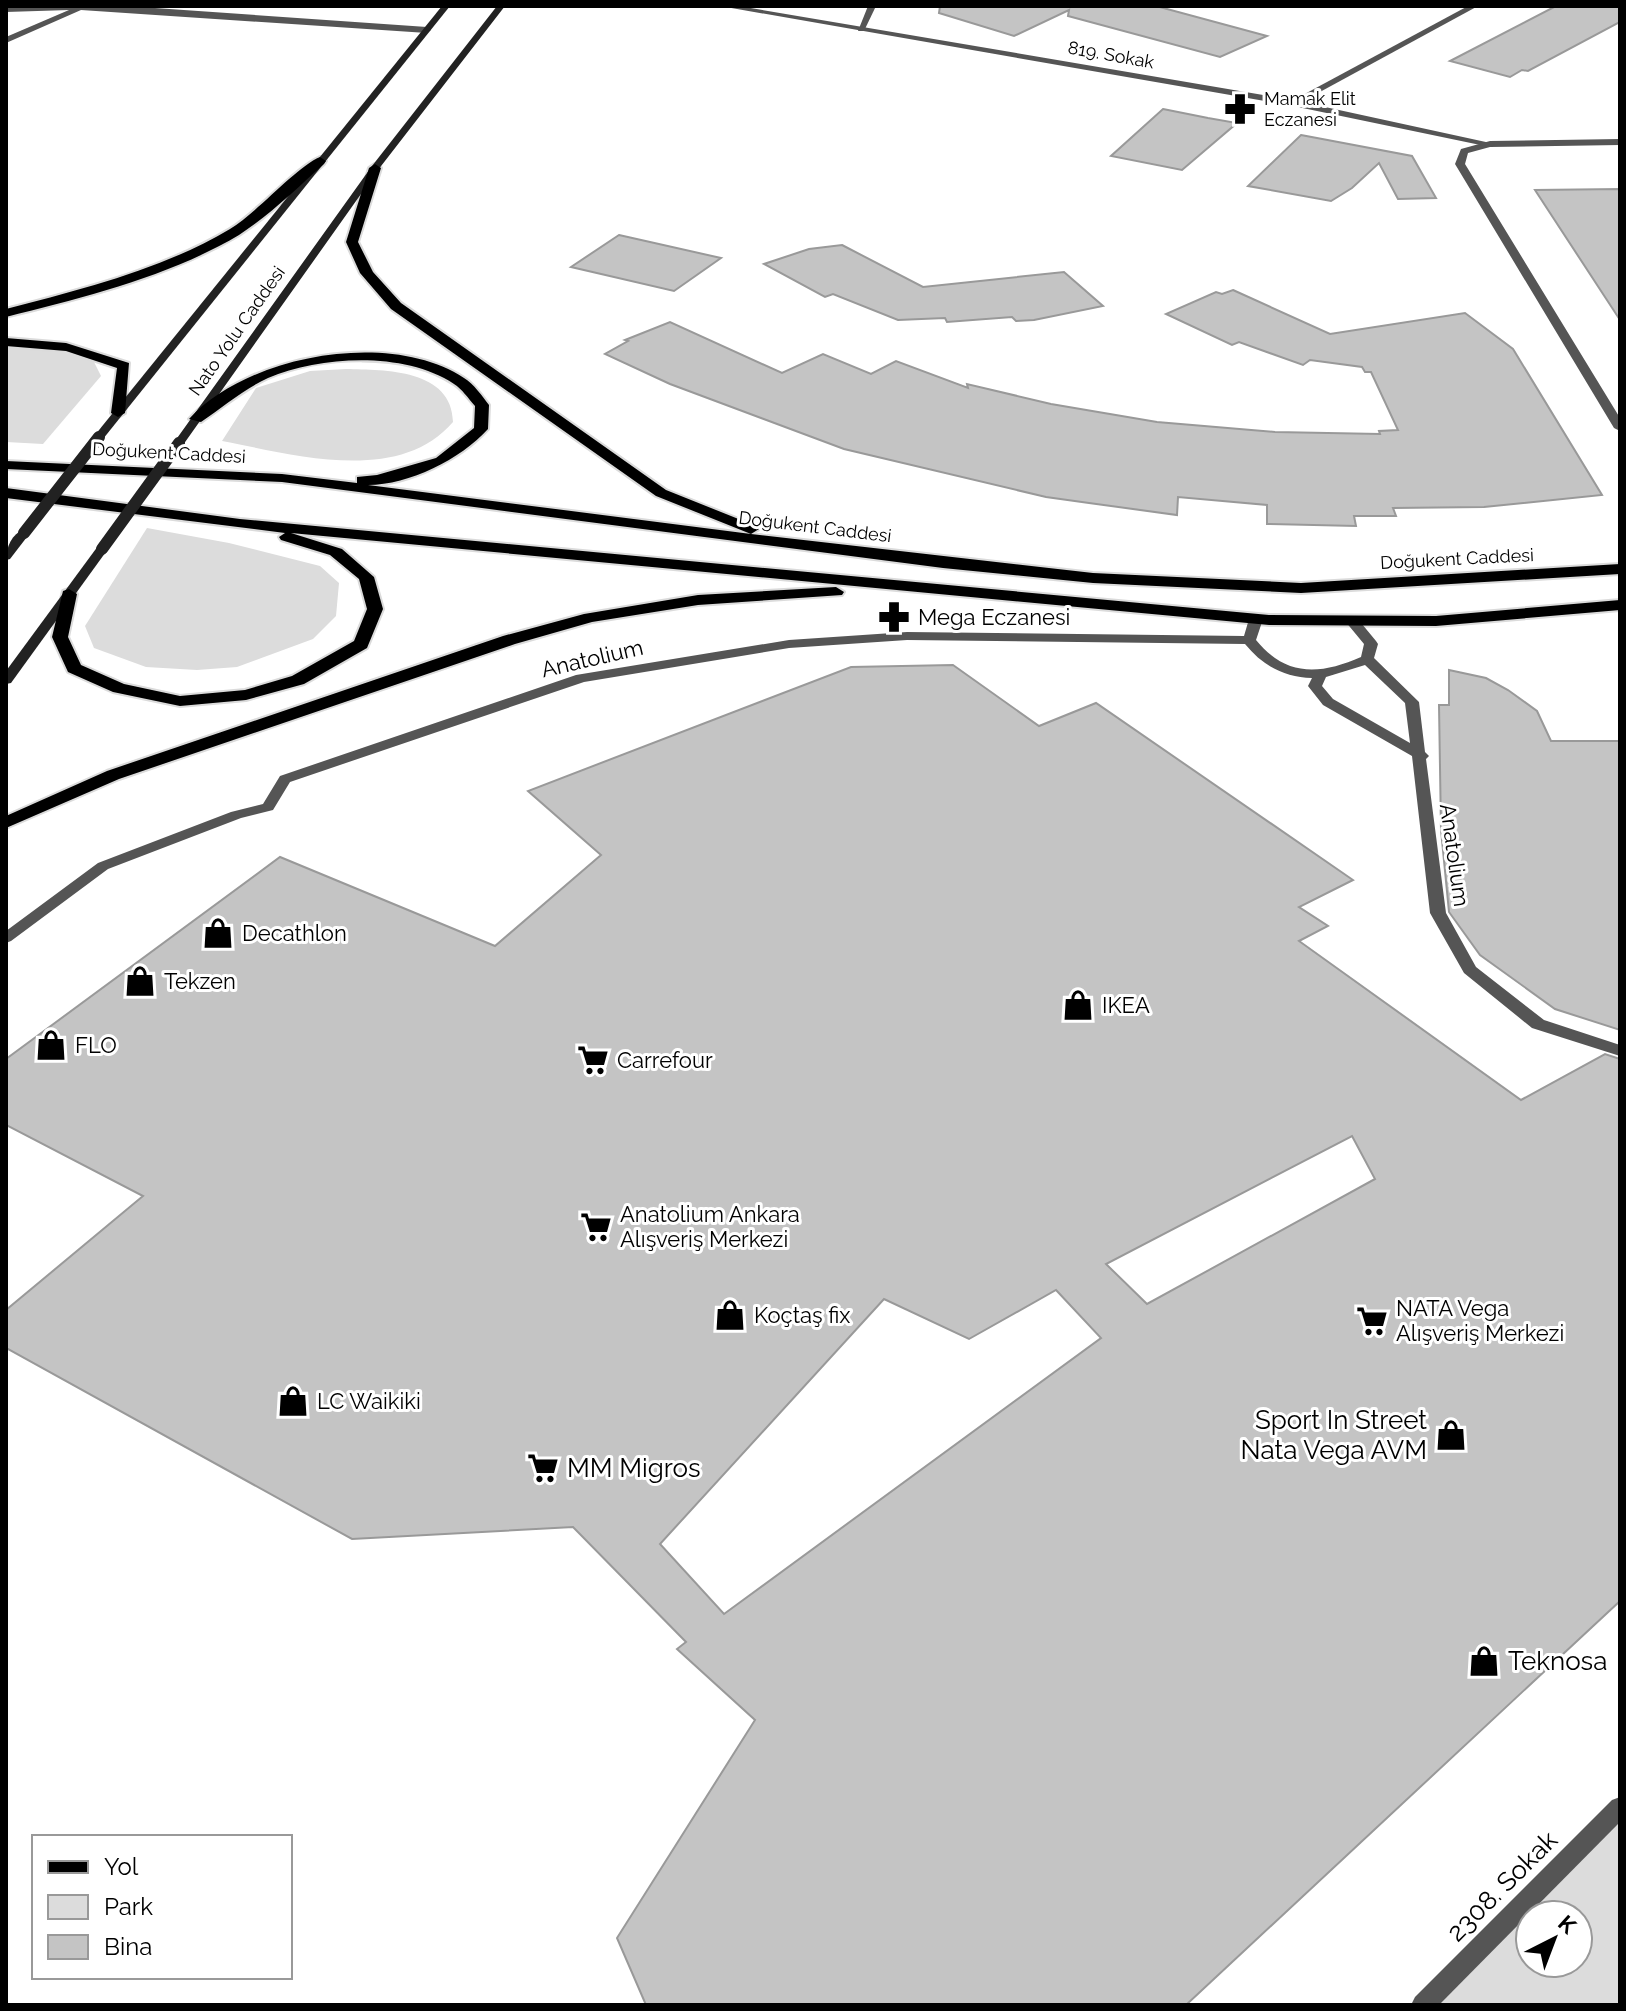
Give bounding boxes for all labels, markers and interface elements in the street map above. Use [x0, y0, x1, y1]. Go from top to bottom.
street label: 819. Sokak [1066, 37, 1156, 73]
place label: Mamak Elit Eczanesi [1264, 88, 1356, 130]
pharmacy icon: Mamak Elit Eczanesi [1223, 92, 1257, 126]
street label: Nato Yolu Caddesi [184, 262, 289, 399]
street label: Doğukent Caddesi [92, 438, 246, 467]
street label: Doğukent Caddesi [737, 507, 893, 546]
street label: Doğukent Caddesi [1380, 544, 1534, 573]
pharmacy icon: Mega Eczanesi [877, 600, 911, 634]
place label: Mega Eczanesi [918, 604, 1070, 630]
street label: Anatolium [538, 634, 646, 682]
street label: Anatolium [1435, 802, 1475, 908]
shop icon: Decathlon [201, 916, 235, 950]
place label: Decathlon [242, 920, 347, 946]
shop icon: Tekzen [123, 964, 157, 998]
place label: Tekzen [164, 968, 236, 994]
shop icon: IKEA [1061, 988, 1095, 1022]
place label: IKEA [1102, 992, 1150, 1018]
shop icon: FLO [34, 1028, 68, 1062]
place label: FLO [75, 1032, 117, 1058]
supermarket icon: Carrefour [576, 1043, 610, 1077]
place label: Carrefour [617, 1047, 713, 1073]
place label: Anatolium Ankara Alışveriş Merkezi [620, 1201, 800, 1252]
supermarket icon: Anatolium Ankara Alışveriş Merkezi [579, 1210, 613, 1244]
place label: NATA Vega Alışveriş Merkezi [1396, 1295, 1564, 1346]
shop icon: Koçtaş fix [713, 1298, 747, 1332]
place label: Koçtaş fix [754, 1302, 850, 1328]
supermarket icon: NATA Vega Alışveriş Merkezi [1355, 1304, 1389, 1338]
shop icon: LC Waikiki [276, 1384, 310, 1418]
place label: LC Waikiki [317, 1388, 421, 1414]
place label: Sport In Street Nata Vega AVM [1241, 1405, 1427, 1465]
shop icon: Sport In Street Nata Vega AVM [1434, 1418, 1468, 1452]
supermarket icon: MM Migros [526, 1451, 560, 1485]
place label: MM Migros [567, 1453, 701, 1483]
shop icon: Teknosa [1467, 1644, 1501, 1678]
place label: Teknosa [1508, 1646, 1607, 1676]
street label: 2308. Sokak [1441, 1825, 1563, 1947]
legend [32, 1835, 292, 1979]
text: Yol [104, 1852, 139, 1881]
text: Park [104, 1892, 153, 1921]
north arrow [1514, 1899, 1594, 1979]
text: K [1553, 1910, 1582, 1939]
text: Bina [104, 1932, 152, 1961]

